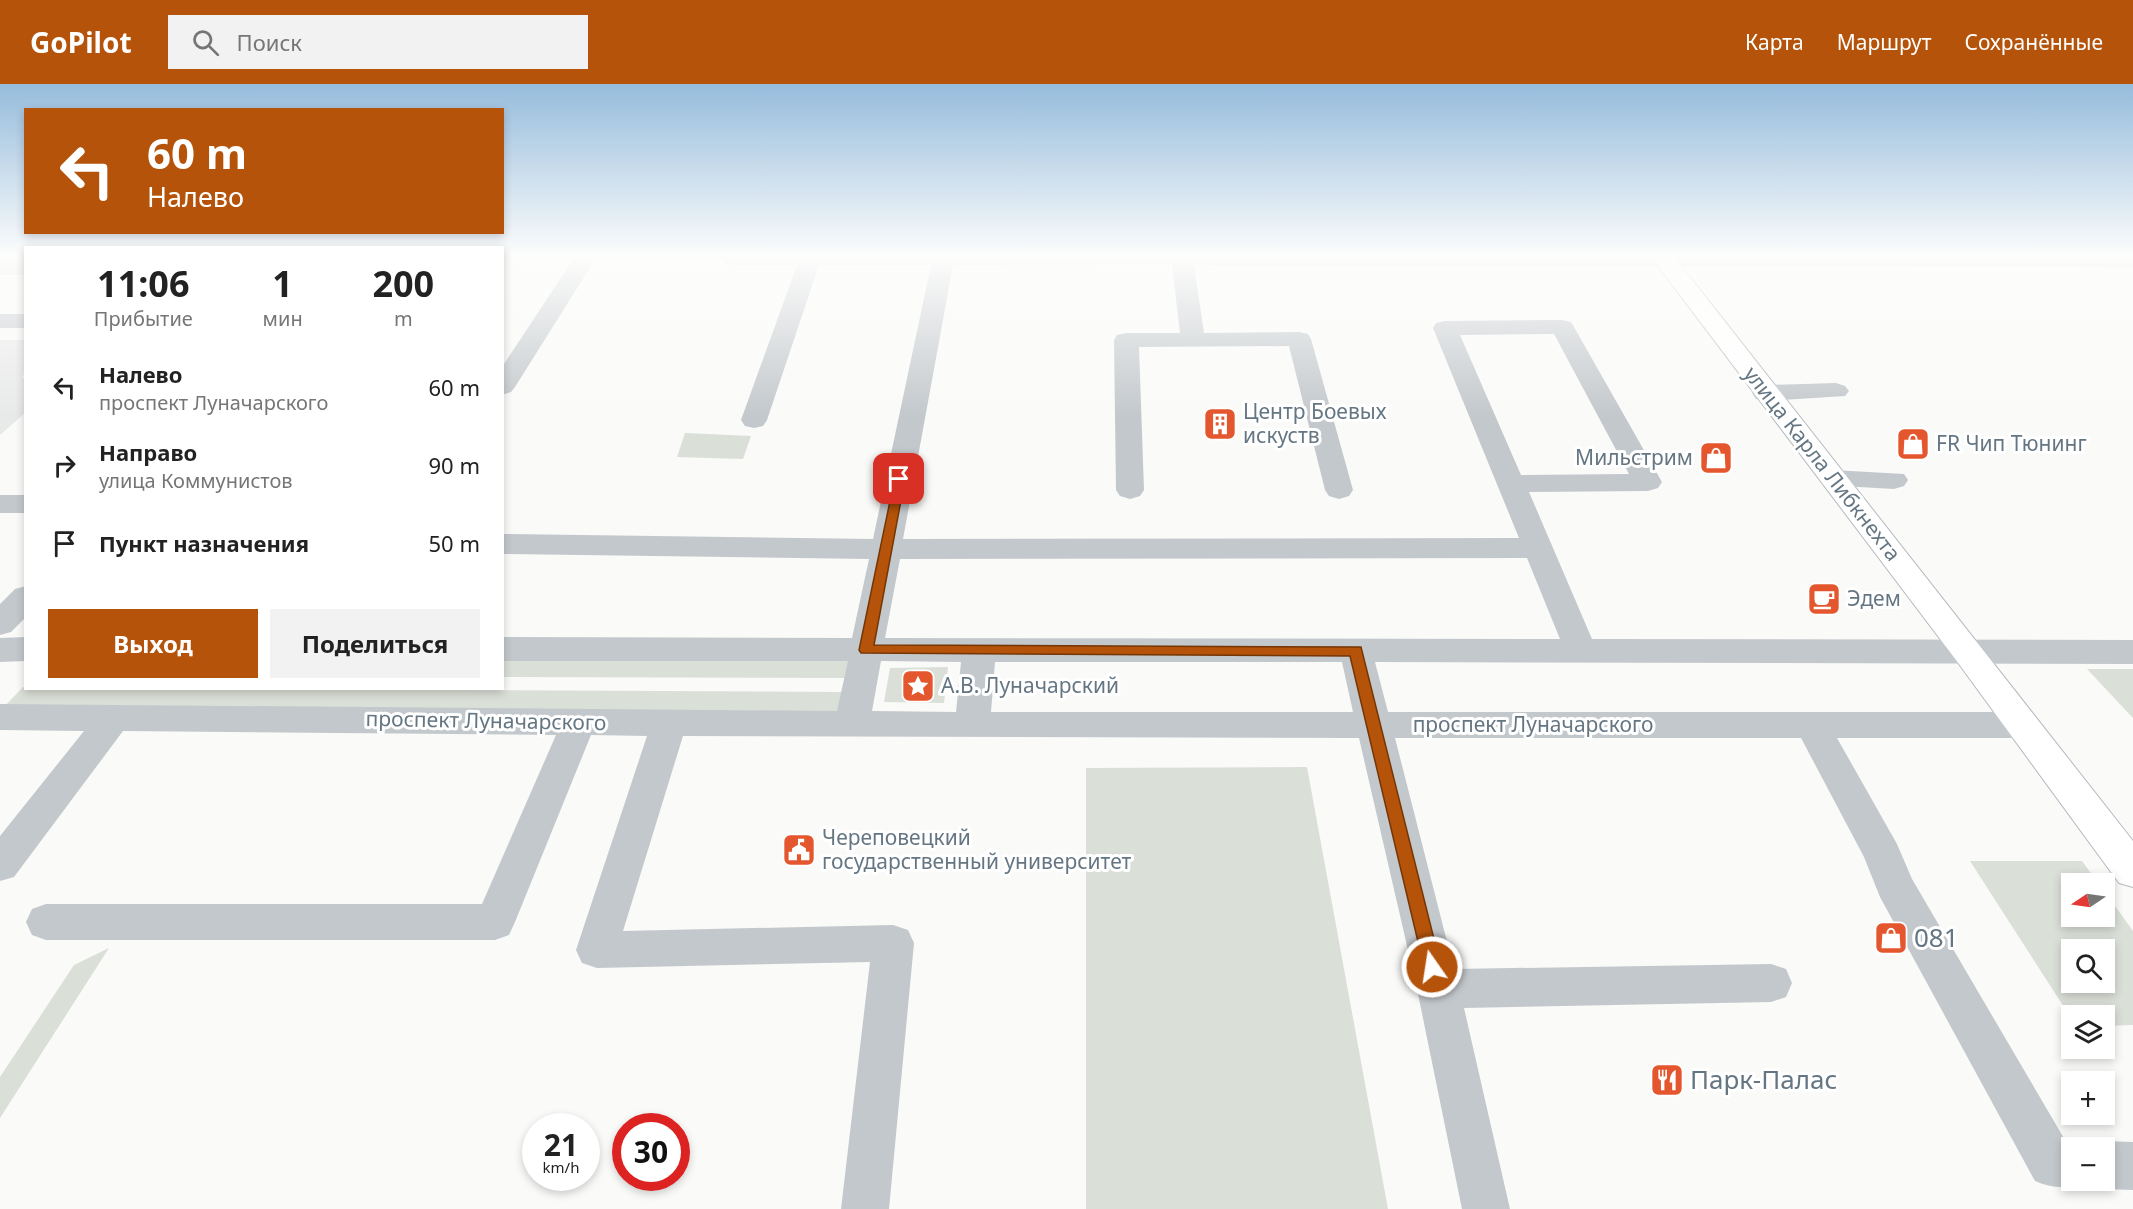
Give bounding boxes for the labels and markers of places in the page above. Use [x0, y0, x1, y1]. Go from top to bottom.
place label: Центр Боевых искуств [1243, 397, 1387, 449]
building icon: Центр Боевых искуств [1202, 406, 1238, 442]
shop icon: FR Чип Тюнинг [1895, 426, 1931, 462]
place label: FR Чип Тюнинг [1936, 429, 2087, 457]
shop icon: Мильстрим [1698, 440, 1734, 476]
place label: Мильстрим [1575, 443, 1693, 471]
pin [873, 453, 924, 504]
cafe icon: Эдем [1806, 581, 1842, 617]
place label: Эдем [1847, 584, 1901, 612]
place icon: А.В. Луначарский [900, 668, 936, 704]
place label: А.В. Луначарский [941, 671, 1119, 699]
place label: Череповецкий государственный университет [822, 823, 1132, 875]
public building icon: Череповецкий государственный университет [781, 832, 817, 868]
place label: 081 [1914, 919, 1959, 955]
shop icon: 081 [1873, 920, 1909, 956]
place label: Парк-Палас [1690, 1061, 1837, 1097]
restaurant icon: Парк-Палас [1649, 1062, 1685, 1098]

